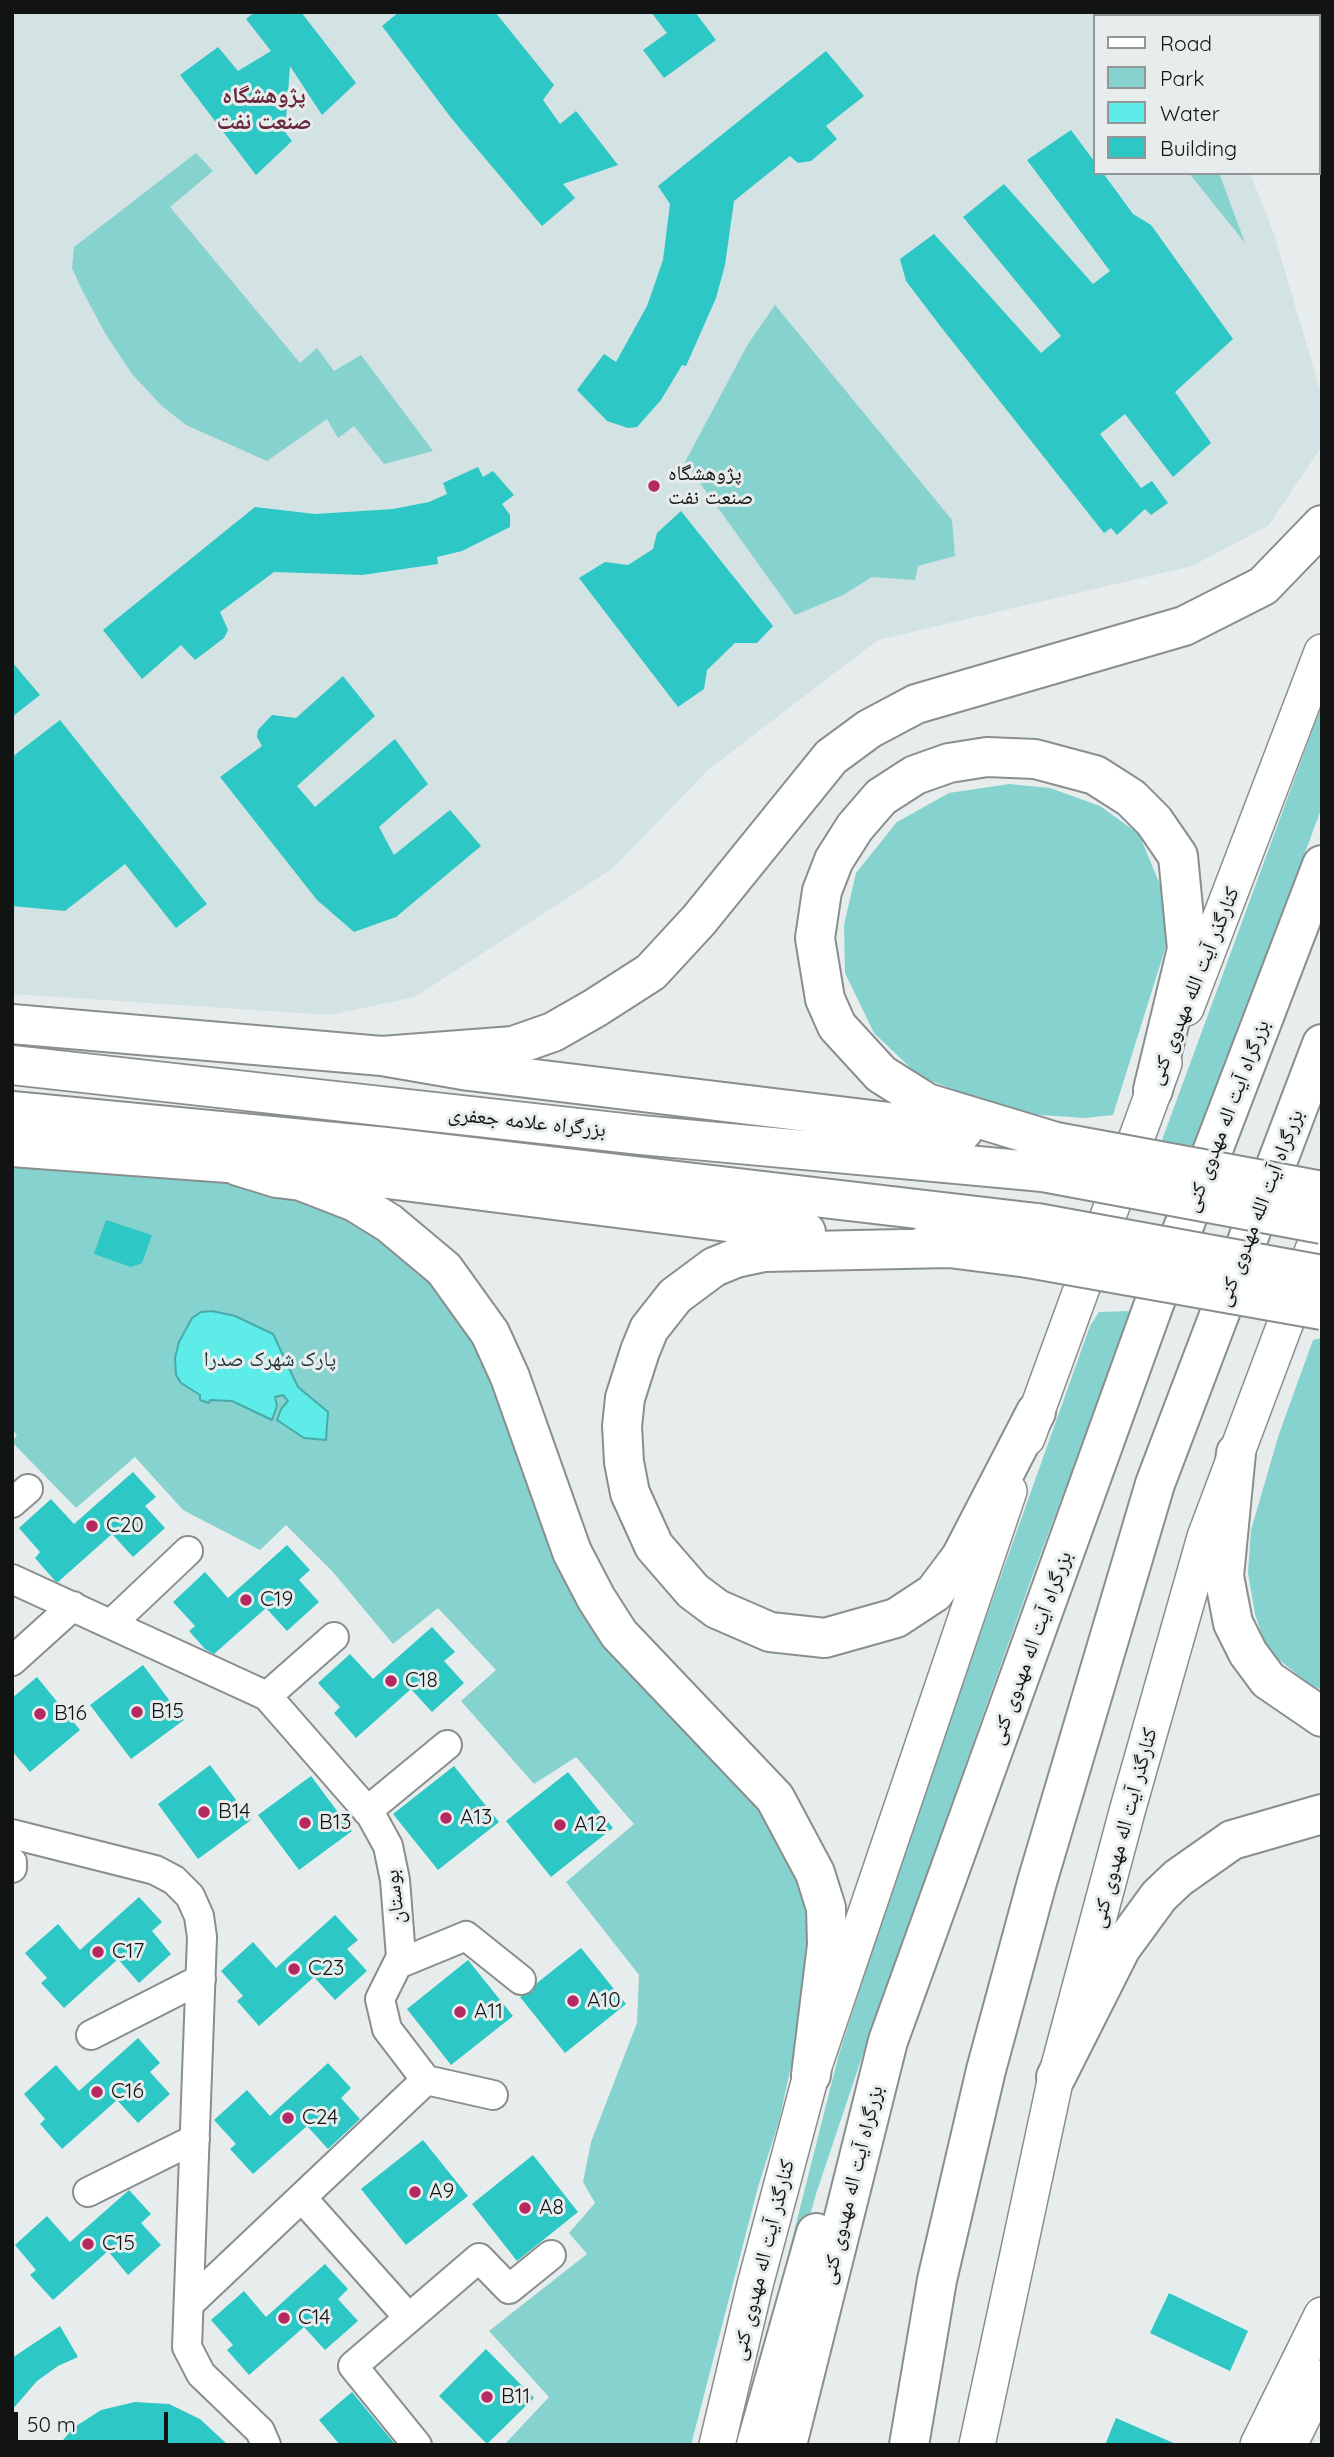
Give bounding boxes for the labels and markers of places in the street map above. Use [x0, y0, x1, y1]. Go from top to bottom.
place label: پژوهشگاه صنعت نفت [668, 461, 753, 511]
marker: پژوهشگاه صنعت نفت [646, 478, 662, 494]
place label: C20 [106, 1513, 144, 1539]
marker: C20 [84, 1518, 100, 1534]
place label: C19 [260, 1587, 293, 1613]
marker: C19 [238, 1592, 254, 1608]
place label: C18 [405, 1668, 438, 1694]
marker: C18 [383, 1673, 399, 1689]
place label: B15 [151, 1699, 184, 1725]
place label: B16 [54, 1701, 87, 1727]
marker: B15 [129, 1704, 145, 1720]
marker: B16 [32, 1706, 48, 1722]
place label: B14 [218, 1799, 250, 1825]
marker: B14 [196, 1804, 212, 1820]
place label: A13 [460, 1805, 492, 1831]
place label: B13 [319, 1810, 351, 1836]
marker: A13 [438, 1810, 454, 1826]
place label: A12 [574, 1812, 607, 1838]
marker: B13 [297, 1815, 313, 1831]
marker: A12 [552, 1817, 568, 1833]
place label: C17 [112, 1939, 144, 1965]
marker: C17 [90, 1944, 106, 1960]
place label: C23 [308, 1956, 344, 1982]
marker: C23 [286, 1961, 302, 1977]
place label: A10 [587, 1988, 621, 2014]
marker: A10 [565, 1993, 581, 2009]
place label: A11 [474, 1999, 503, 2025]
marker: A11 [452, 2004, 468, 2020]
place label: C16 [111, 2079, 144, 2105]
marker: C16 [89, 2084, 105, 2100]
place label: C24 [302, 2105, 338, 2131]
marker: C24 [280, 2110, 296, 2126]
place label: A9 [429, 2179, 454, 2205]
marker: A9 [407, 2184, 423, 2200]
place label: A8 [539, 2195, 564, 2221]
marker: A8 [517, 2200, 533, 2216]
place label: C15 [102, 2231, 135, 2257]
marker: C15 [80, 2236, 96, 2252]
place label: C14 [298, 2305, 330, 2331]
marker: C14 [276, 2310, 292, 2326]
place label: B11 [501, 2384, 530, 2410]
marker: B11 [479, 2389, 495, 2405]

